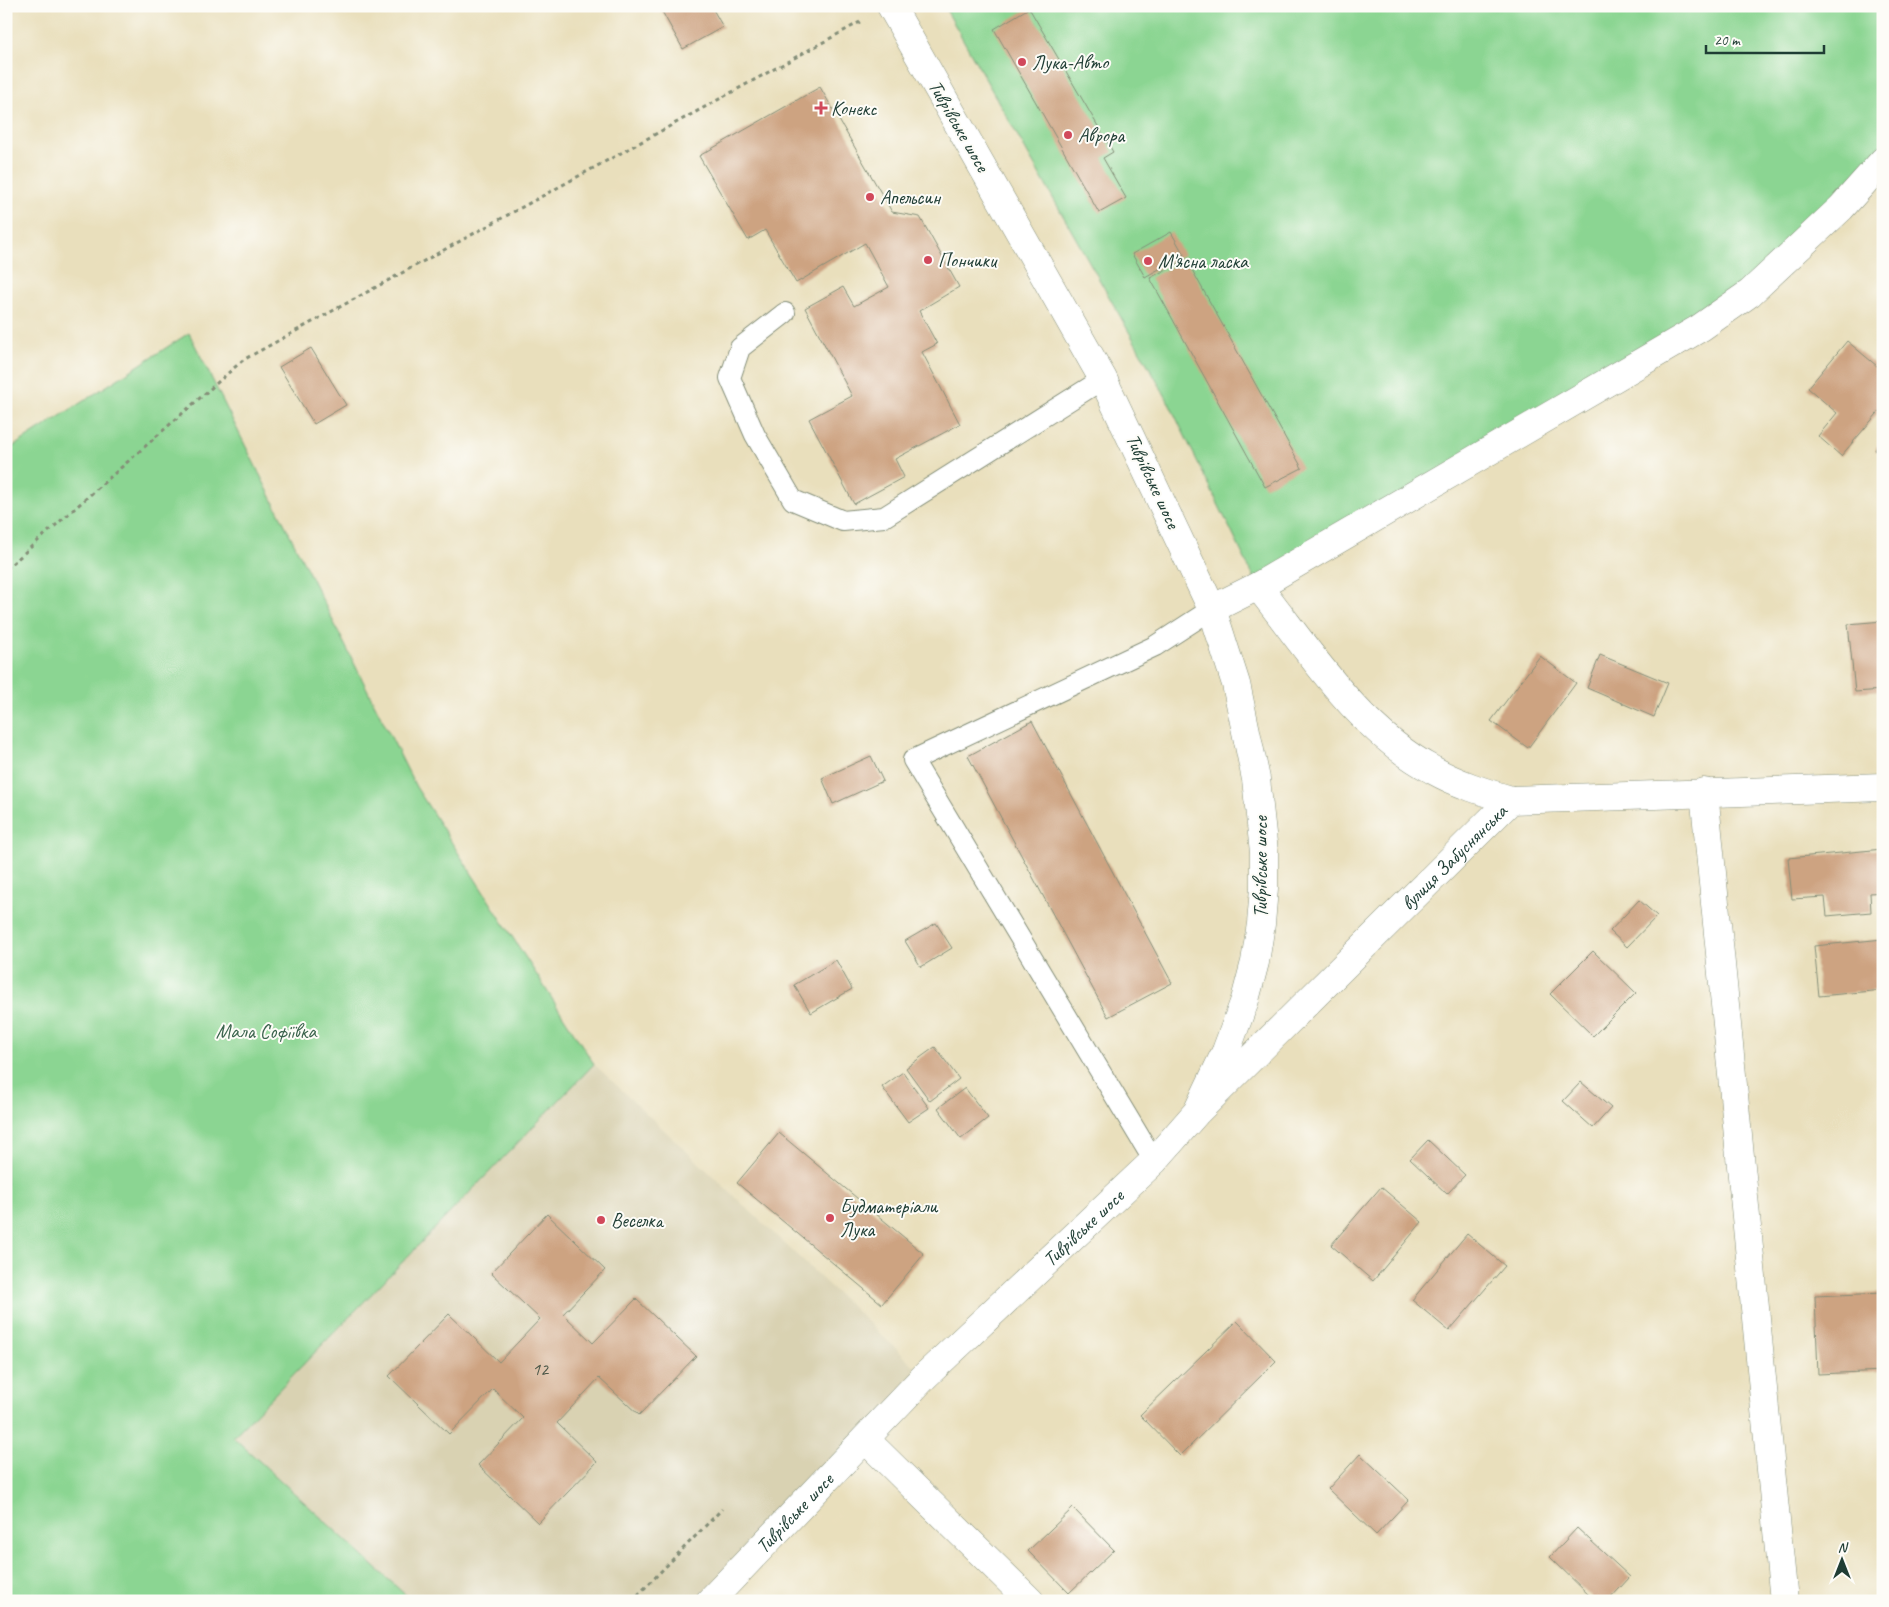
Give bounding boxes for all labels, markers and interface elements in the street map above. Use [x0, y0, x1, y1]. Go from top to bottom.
scale bar [1706, 22, 1824, 54]
text: 20 m [1714, 31, 1741, 50]
place label: Лука-Авто [1032, 50, 1109, 75]
marker: Лука-Авто [1016, 56, 1028, 68]
street label: Тиврівське шосе [923, 76, 996, 178]
place label: Конекс [831, 96, 877, 121]
marker: Конекс [815, 102, 827, 114]
place label: Аврора [1078, 123, 1126, 148]
marker: Аврора [1062, 129, 1074, 141]
place label: Апельсин [880, 185, 942, 210]
marker: Апельсин [864, 191, 876, 203]
place label: Пончики [938, 248, 998, 273]
place label: М'ясна ласка [1158, 249, 1249, 274]
marker: Пончики [922, 254, 934, 266]
marker: М'ясна ласка [1142, 255, 1154, 267]
street label: Тиврівське шосе [1120, 430, 1186, 534]
street label: вулиця Забуснянська [1395, 798, 1513, 915]
street label: Тиврівське шосе [1248, 815, 1273, 918]
park label: Мала Софіївка [216, 1019, 317, 1044]
street label: Тиврівське шосе [1037, 1183, 1130, 1272]
place label: Будматеріали Лука [840, 1194, 939, 1242]
place label: Веселка [611, 1208, 665, 1233]
marker: Будматеріали Лука [824, 1212, 836, 1224]
marker: Веселка [595, 1214, 607, 1226]
house number: 12 [532, 1358, 550, 1380]
street label: Тиврівське шосе [750, 1466, 839, 1558]
north arrow [1816, 1534, 1866, 1584]
text: N [1838, 1539, 1849, 1556]

